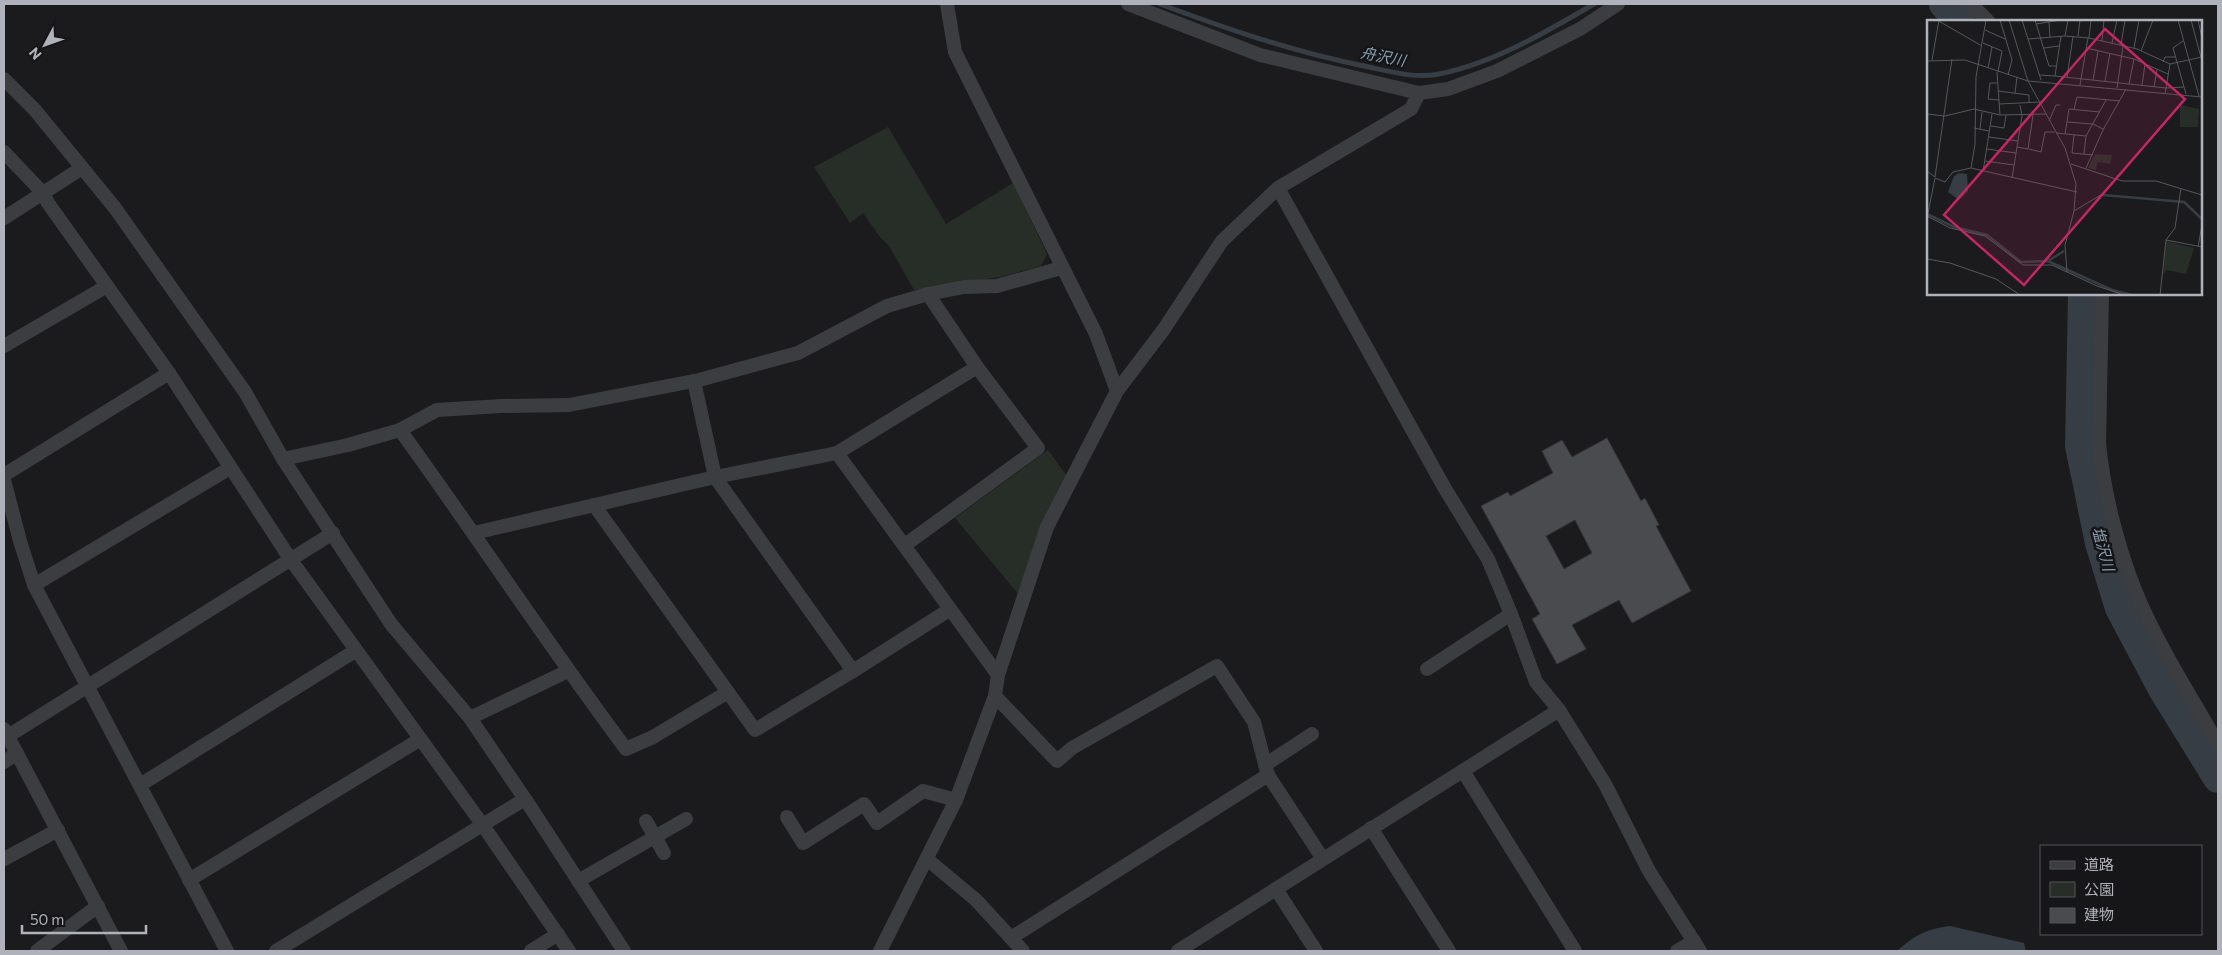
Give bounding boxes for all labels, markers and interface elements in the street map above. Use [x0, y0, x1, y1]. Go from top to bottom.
north arrow [20, 20, 70, 70]
inset map [1927, 20, 2202, 295]
water label: 舟沢川 [1359, 43, 1409, 70]
text: N [25, 44, 45, 63]
water label: 塩沢川 [2089, 525, 2119, 575]
legend [2040, 845, 2202, 935]
text: 道路 [2084, 855, 2114, 873]
text: 公園 [2084, 880, 2114, 898]
scale bar [22, 902, 146, 934]
text: 建物 [2084, 905, 2114, 923]
text: 50 m [30, 910, 64, 928]

